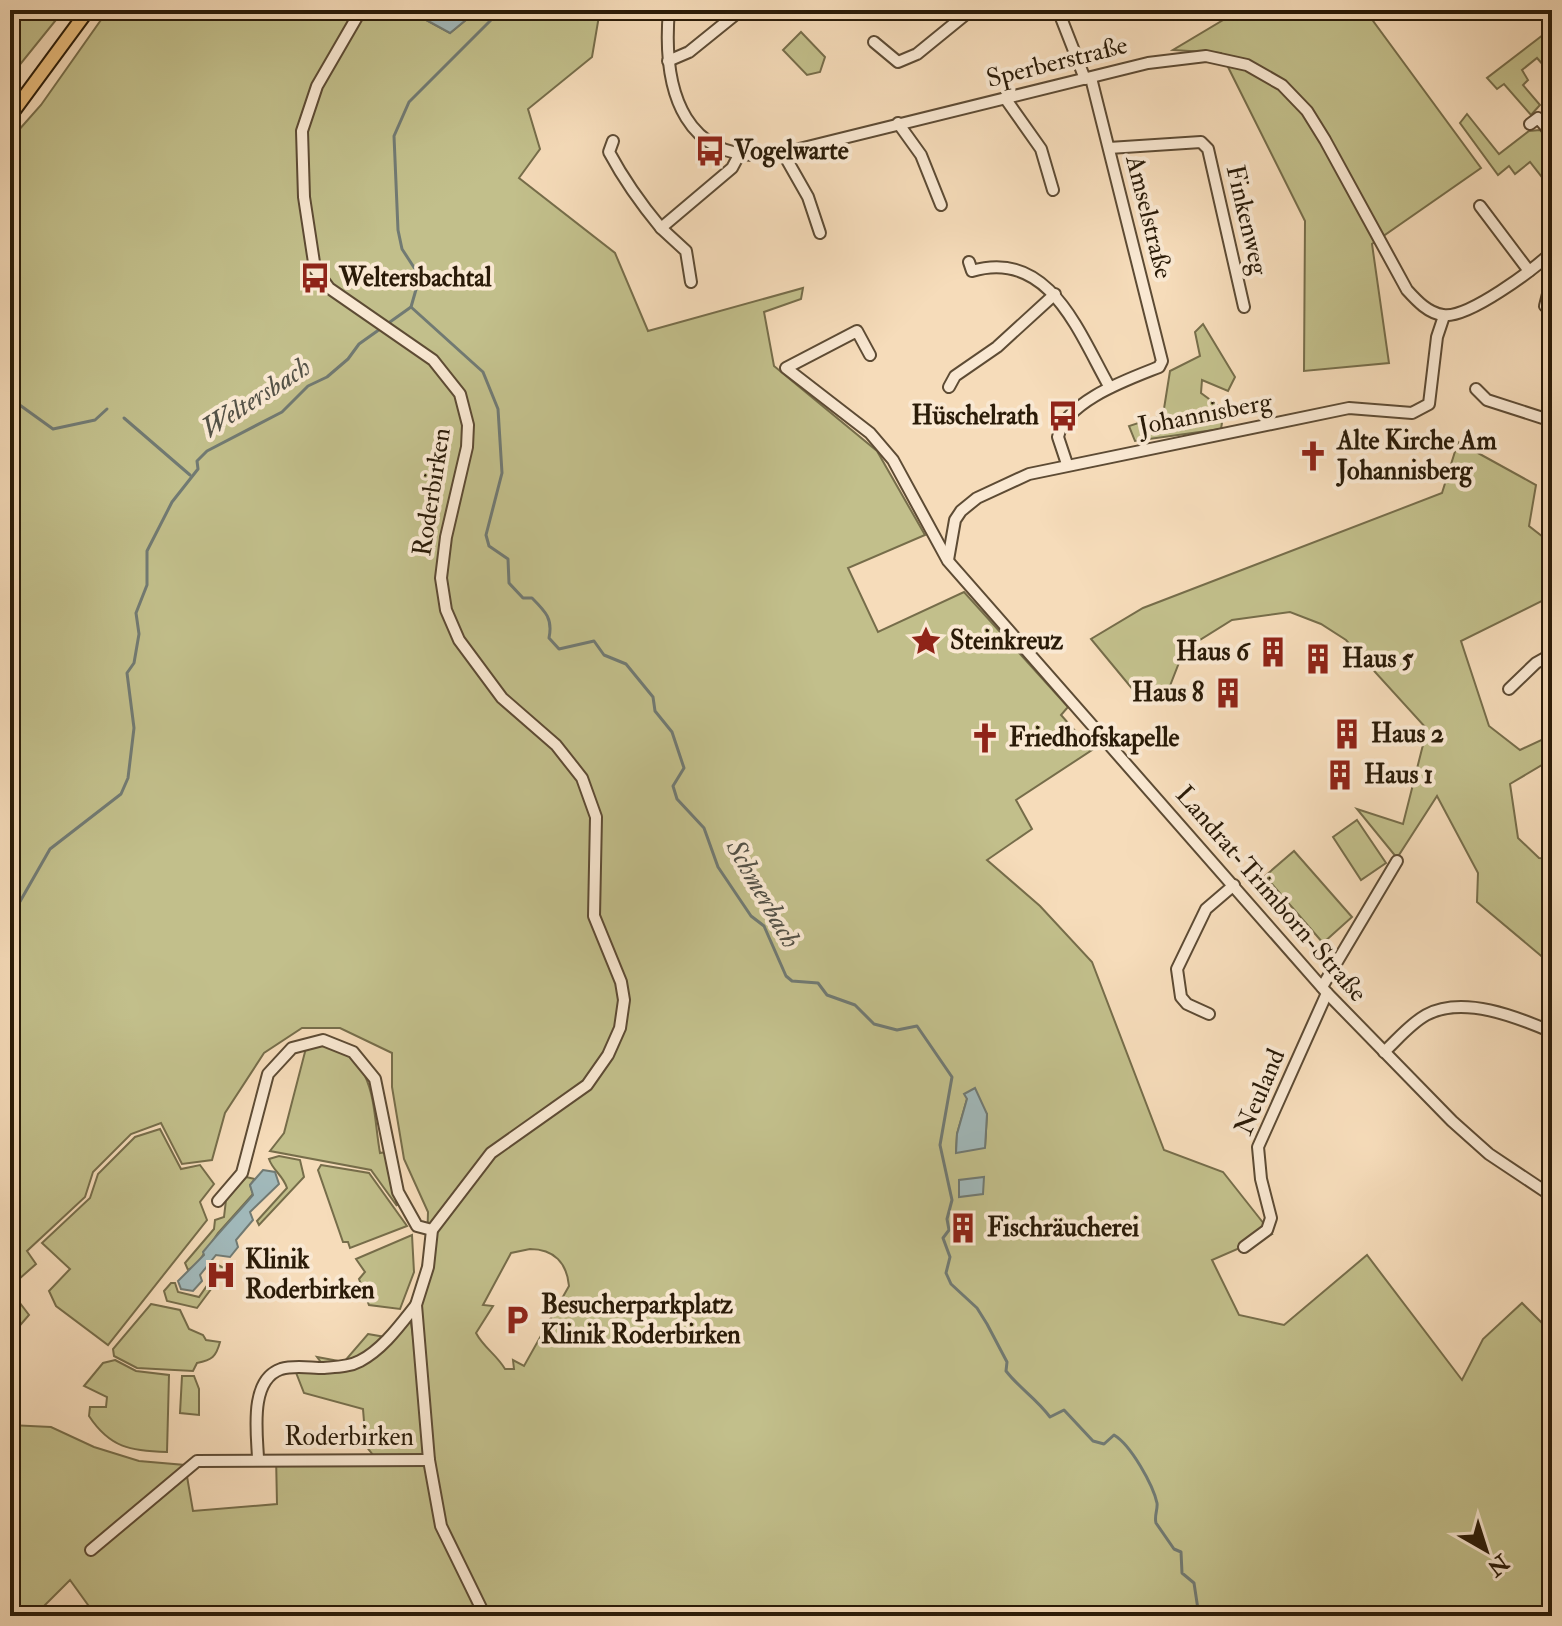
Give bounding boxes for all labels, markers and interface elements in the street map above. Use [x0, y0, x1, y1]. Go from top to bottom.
street label: Sperberstraße [983, 29, 1131, 96]
bus stop icon: Vogelwarte [693, 134, 727, 168]
place label: Vogelwarte [733, 135, 849, 168]
street label: Amselstraße [1118, 151, 1180, 282]
street label: Finkenweg [1219, 162, 1275, 279]
bus stop icon: Weltersbachtal [298, 261, 332, 295]
place label: Weltersbachtal [338, 262, 492, 294]
water label: Weltersbach [195, 350, 317, 446]
street label: Johannisberg [1135, 385, 1276, 443]
bus stop icon: Hüschelrath [1046, 399, 1080, 433]
place label: Hüschelrath [911, 400, 1039, 432]
street label: Roderbirken [406, 425, 458, 559]
place label: Alte Kirche Am Johannisberg [1335, 425, 1497, 488]
church icon: Alte Kirche Am Johannisberg [1296, 439, 1330, 473]
place icon: Steinkreuz [909, 624, 943, 658]
place label: Steinkreuz [950, 625, 1063, 657]
building icon: Haus 6 [1256, 635, 1290, 669]
place label: Haus 6 [1176, 636, 1251, 668]
building icon: Haus 5 [1301, 642, 1335, 676]
place label: Haus 5 [1342, 643, 1414, 675]
building icon: Haus 8 [1211, 676, 1245, 710]
place label: Haus 8 [1132, 677, 1204, 709]
building icon: Haus 2 [1330, 717, 1364, 751]
place label: Haus 2 [1371, 718, 1444, 750]
church icon: Friedhofskapelle [968, 721, 1002, 755]
place label: Friedhofskapelle [1009, 722, 1179, 755]
building icon: Haus 1 [1323, 758, 1357, 792]
place label: Haus 1 [1364, 759, 1433, 791]
street label: Landrat-Trimborn-Straße [1168, 779, 1374, 1009]
water label: Schmerbach [717, 832, 808, 955]
street label: Neuland [1228, 1044, 1292, 1140]
building icon: Fischräucherei [946, 1211, 980, 1245]
place label: Fischräucherei [987, 1212, 1139, 1244]
place label: Klinik Roderbirken [245, 1244, 375, 1306]
hospital icon: Klinik Roderbirken [204, 1258, 238, 1292]
place label: Besucherparkplatz Klinik Roderbirken [541, 1289, 741, 1351]
parking icon: Besucherparkplatz Klinik Roderbirken [500, 1303, 534, 1337]
street label: Roderbirken [284, 1421, 414, 1453]
north arrow [1446, 1510, 1526, 1590]
text: N [1481, 1547, 1515, 1582]

